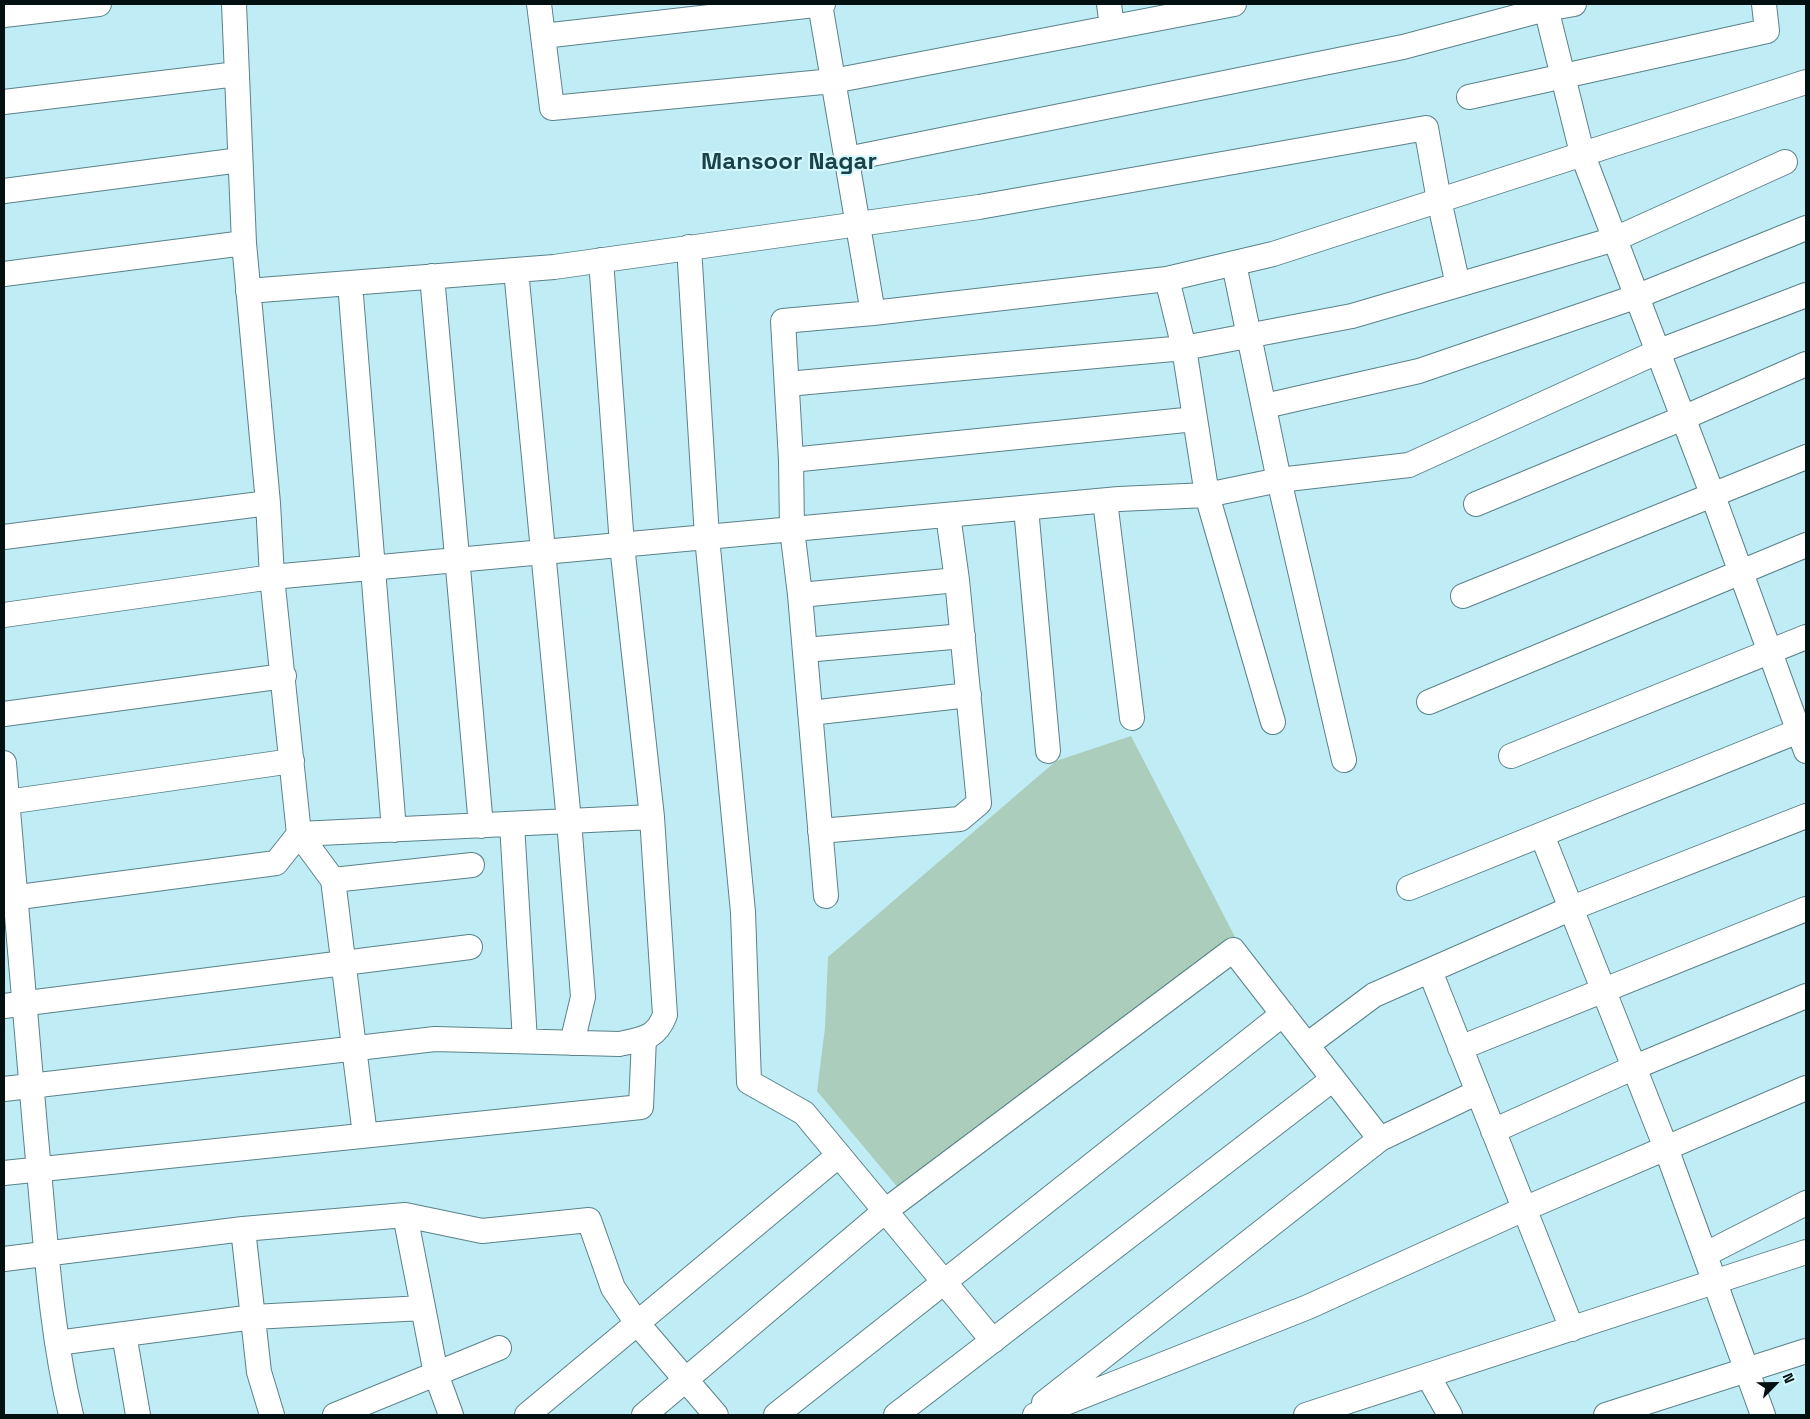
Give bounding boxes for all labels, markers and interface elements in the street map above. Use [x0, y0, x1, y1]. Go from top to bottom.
district label: Mansoor Nagar [701, 148, 877, 176]
north arrow [1750, 1359, 1800, 1409]
text: N [1779, 1370, 1799, 1386]

